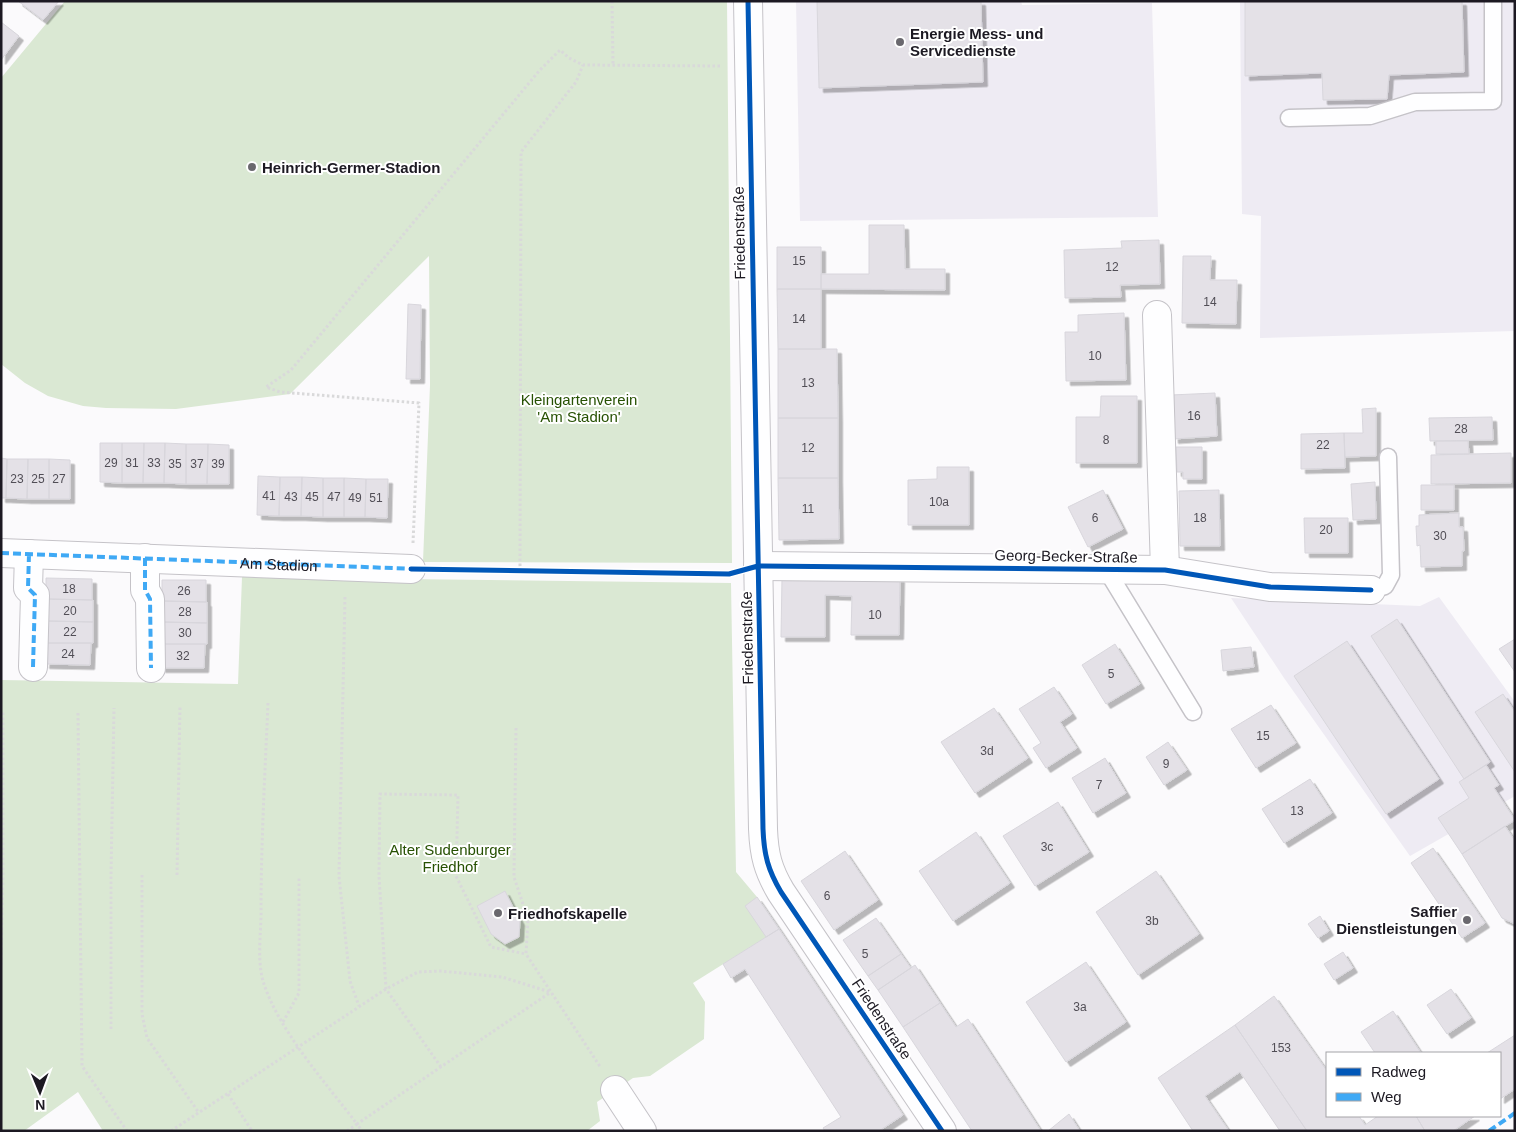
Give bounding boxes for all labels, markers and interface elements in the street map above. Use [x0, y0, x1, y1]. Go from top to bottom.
place label: Energie Mess- und Servicedienste [910, 25, 1043, 59]
marker: Energie Mess- und Servicedienste [894, 36, 906, 48]
place label: Heinrich-Germer-Stadion [262, 159, 440, 176]
marker: Heinrich-Germer-Stadion [246, 161, 258, 173]
street label: Friedenstraße [730, 186, 748, 280]
house number: 15 [792, 254, 806, 268]
house number: 12 [1105, 260, 1119, 274]
house number: 14 [1203, 295, 1217, 309]
house number: 14 [792, 312, 806, 326]
house number: 10 [1088, 349, 1102, 363]
house number: 13 [801, 376, 815, 390]
park label: Kleingartenverein 'Am Stadion' [521, 391, 637, 425]
house number: 16 [1187, 409, 1201, 423]
house number: 28 [1454, 422, 1468, 436]
house number: 8 [1103, 433, 1110, 447]
house number: 22 [1316, 438, 1330, 452]
house number: 12 [801, 441, 815, 455]
house number: 29 [104, 456, 118, 470]
house number: 31 [125, 456, 139, 470]
house number: 33 [147, 456, 161, 470]
house number: 35 [168, 457, 182, 471]
house number: 37 [190, 457, 204, 471]
house number: 39 [211, 457, 225, 471]
house number: 23 [10, 472, 24, 486]
house number: 25 [31, 472, 45, 486]
house number: 27 [52, 472, 66, 486]
house number: 41 [262, 489, 276, 503]
house number: 43 [284, 490, 298, 504]
house number: 45 [305, 490, 319, 504]
house number: 47 [327, 490, 341, 504]
house number: 49 [348, 491, 362, 505]
house number: 51 [369, 491, 383, 505]
house number: 10a [929, 495, 949, 509]
house number: 11 [802, 502, 815, 516]
house number: 6 [1092, 511, 1099, 525]
house number: 18 [1193, 511, 1207, 525]
house number: 20 [1319, 523, 1333, 537]
house number: 30 [1433, 529, 1447, 543]
street label: Georg-Becker-Straße [994, 546, 1138, 566]
street label: Am Stadion [240, 554, 318, 574]
house number: 18 [62, 582, 76, 596]
house number: 26 [177, 584, 191, 598]
street label: Friedenstraße [738, 591, 756, 685]
house number: 20 [63, 604, 77, 618]
house number: 28 [178, 605, 192, 619]
house number: 10 [868, 608, 882, 622]
house number: 22 [63, 625, 77, 639]
house number: 30 [178, 626, 192, 640]
house number: 24 [61, 647, 75, 661]
house number: 32 [176, 649, 190, 663]
house number: 5 [1108, 667, 1115, 681]
house number: 15 [1256, 729, 1270, 743]
house number: 3d [980, 744, 994, 758]
house number: 9 [1163, 757, 1170, 771]
house number: 7 [1096, 778, 1103, 792]
house number: 13 [1290, 804, 1304, 818]
house number: 3c [1041, 840, 1053, 854]
park label: Alter Sudenburger Friedhof [389, 841, 511, 875]
house number: 6 [824, 889, 831, 903]
place label: Saffier Dienstleistungen [1336, 903, 1457, 937]
place label: Friedhofskapelle [508, 905, 627, 922]
marker: Friedhofskapelle [492, 907, 504, 919]
house number: 3b [1145, 914, 1159, 928]
marker: Saffier Dienstleistungen [1461, 914, 1473, 926]
house number: 5 [862, 947, 869, 961]
street label: Friedenstraße [849, 976, 915, 1062]
house number: 3a [1073, 1000, 1087, 1014]
house number: 153 [1271, 1041, 1291, 1055]
legend [1326, 1052, 1501, 1117]
text: Radweg [1371, 1063, 1426, 1080]
north arrow [15, 1067, 65, 1117]
text: Weg [1371, 1088, 1402, 1105]
text: N [35, 1097, 45, 1113]

